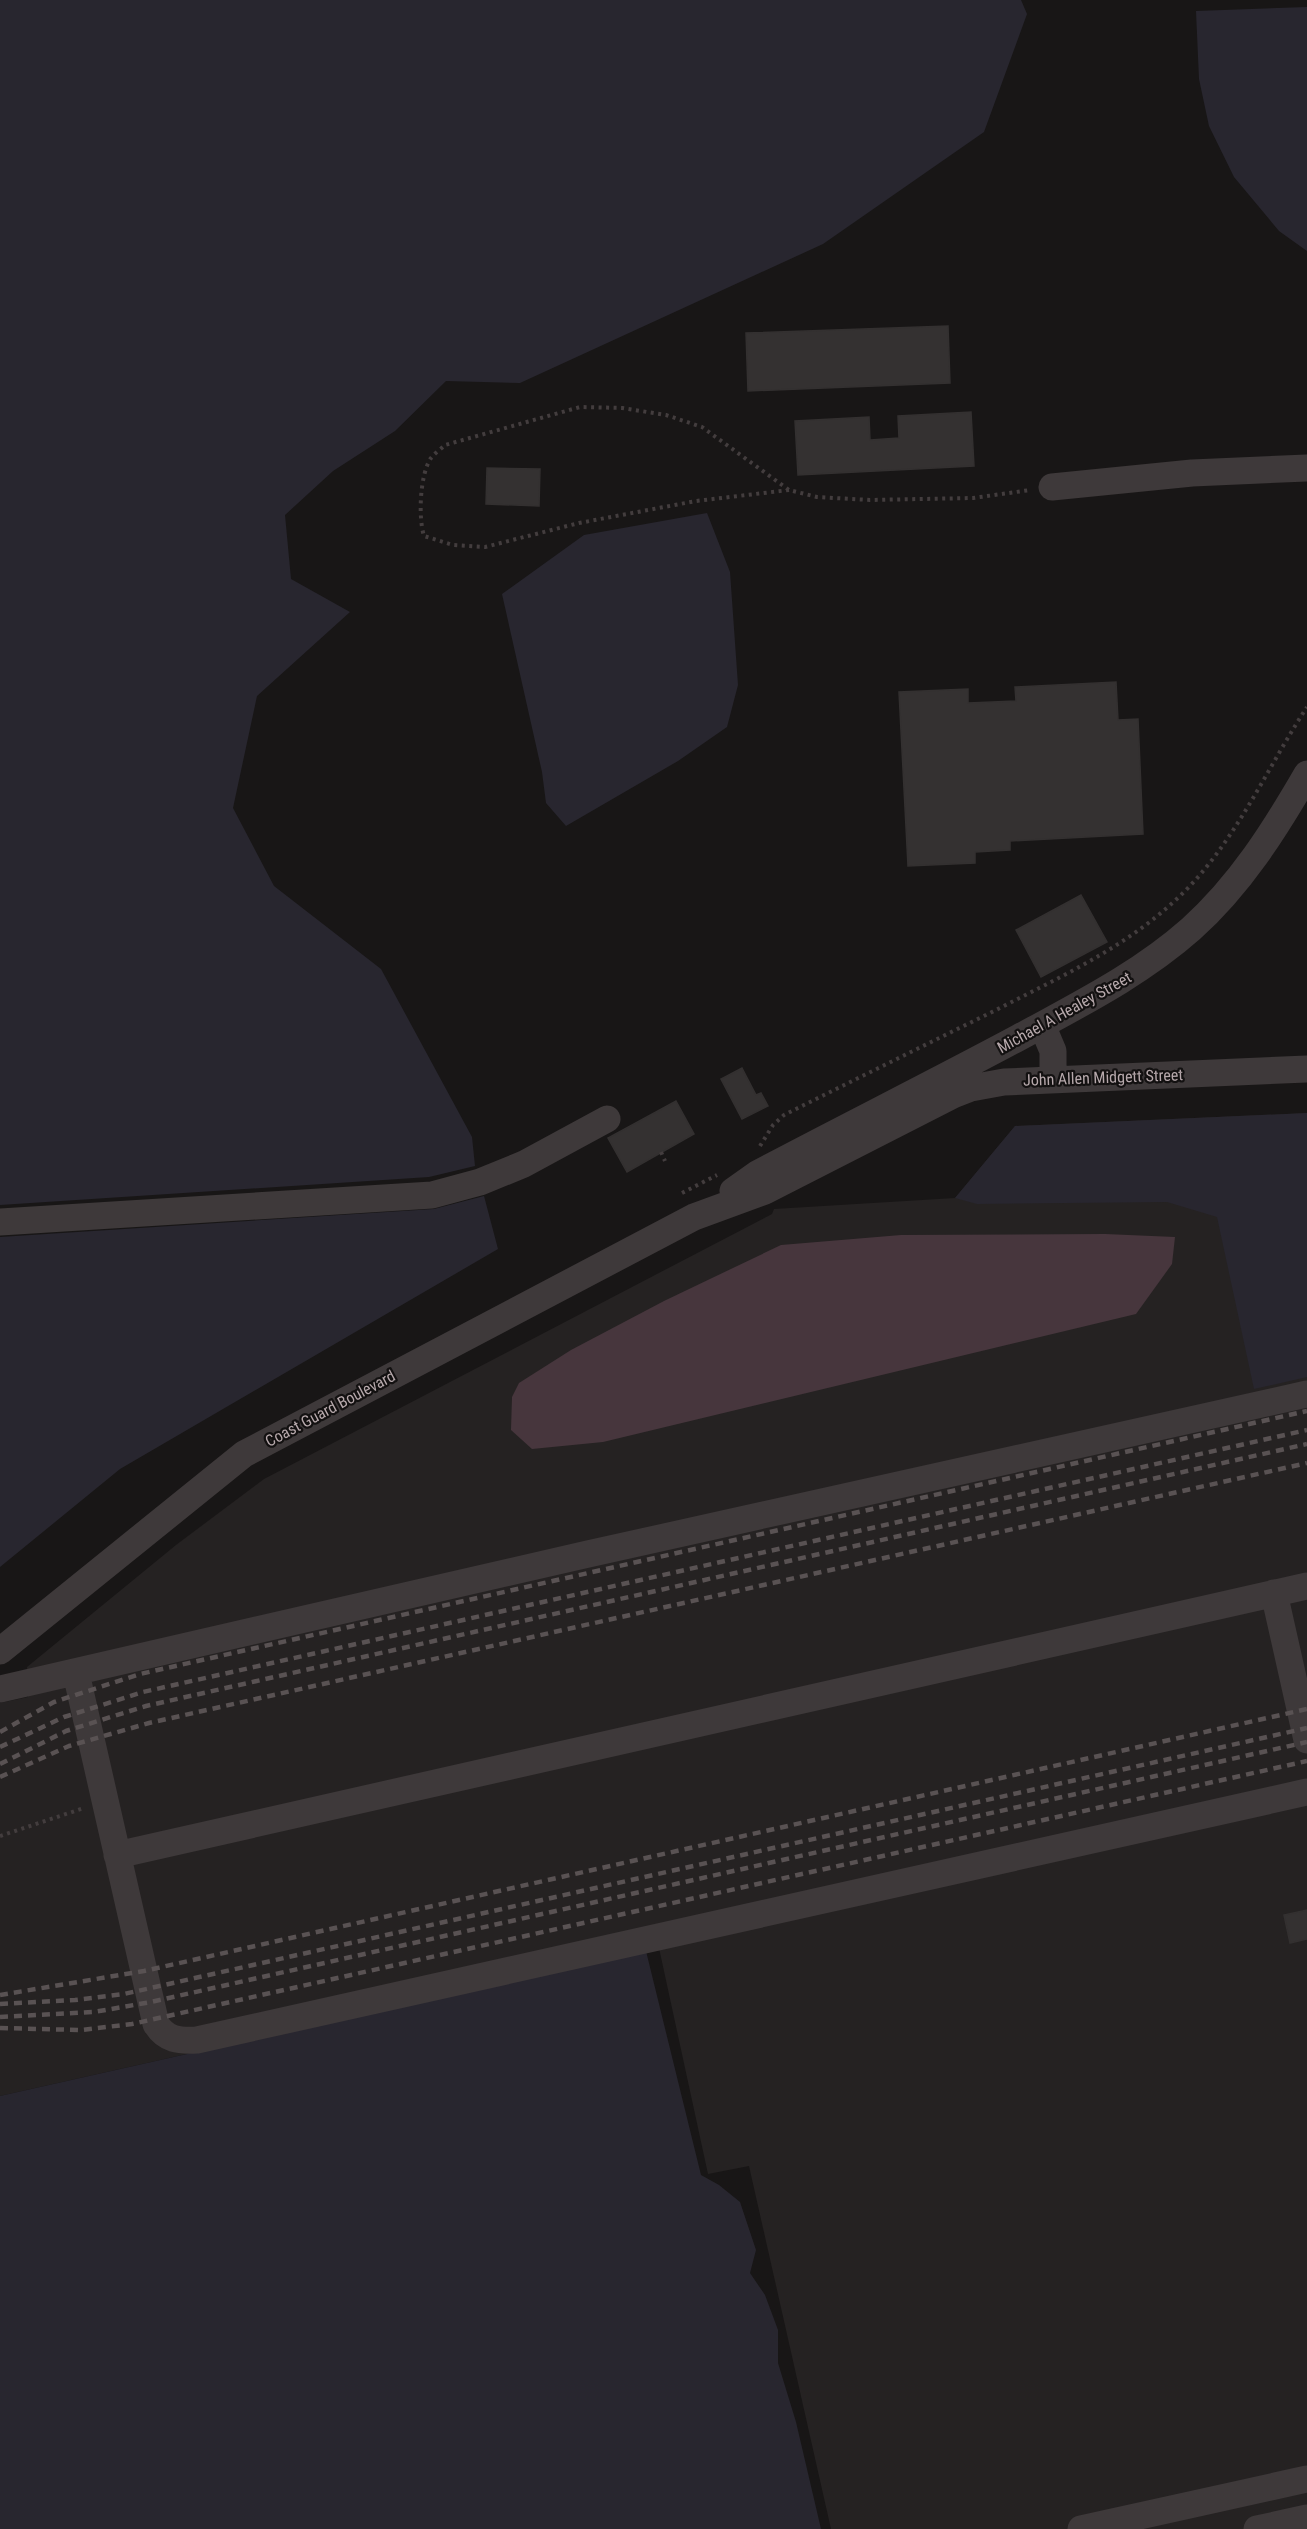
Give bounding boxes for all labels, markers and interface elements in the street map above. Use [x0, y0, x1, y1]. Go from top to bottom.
street label: Michael A Healey Street [994, 968, 1135, 1057]
street label: John Allen Midgett Street [1023, 1065, 1184, 1090]
street label: Coast Guard Boulevard [262, 1366, 398, 1451]

